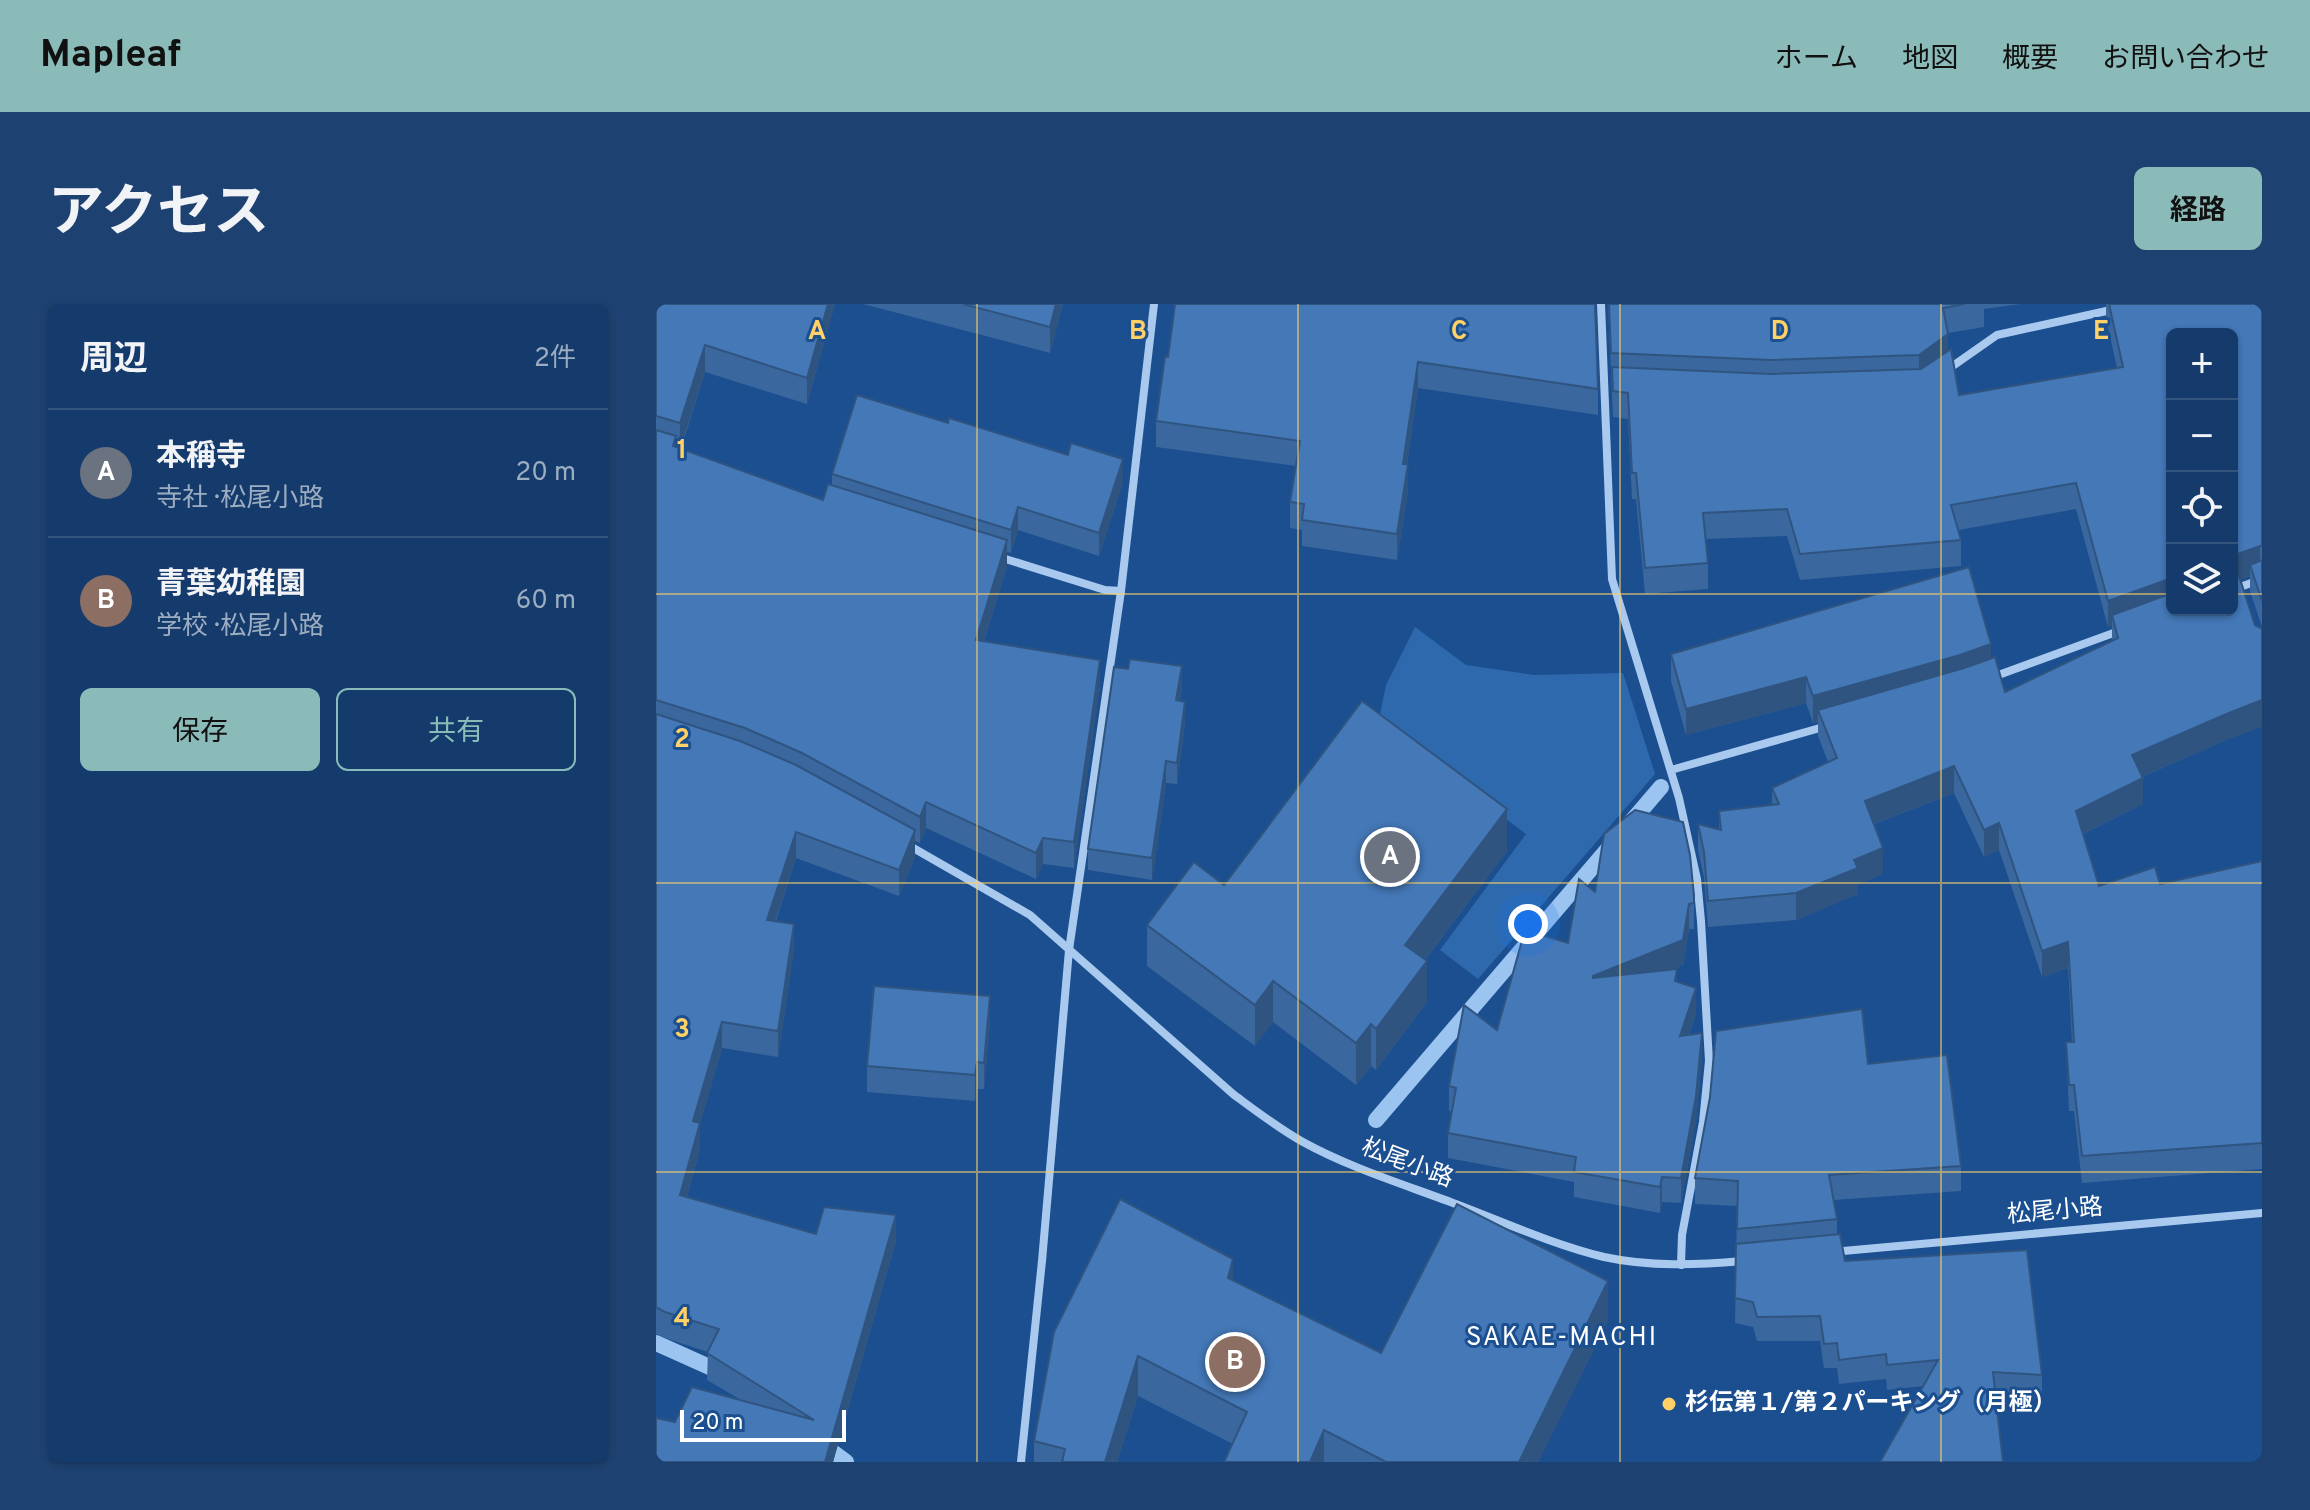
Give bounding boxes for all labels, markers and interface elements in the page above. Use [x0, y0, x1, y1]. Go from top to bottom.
text: Mapleaf [40, 32, 181, 81]
text: ホーム [1775, 42, 1858, 78]
text: 地図 [1902, 42, 1958, 78]
text: 概要 [2002, 42, 2058, 78]
text: お問い合わせ [2102, 42, 2270, 78]
button: 経路 [2134, 167, 2262, 250]
text: アクセス [48, 181, 269, 251]
text: A [808, 316, 826, 349]
text: B [1129, 316, 1147, 349]
text: C [1451, 316, 1467, 349]
text: D [1771, 316, 1789, 349]
text: E [2093, 316, 2109, 349]
map controls [2166, 328, 2238, 616]
button: + [2166, 328, 2238, 400]
text: 周辺 [80, 339, 148, 382]
text: 2件 [534, 343, 576, 376]
button: − [2166, 400, 2238, 472]
text: 1 [677, 435, 687, 468]
text: 本稱寺 [156, 439, 246, 476]
text: A [97, 457, 115, 490]
text: 20 m [515, 457, 576, 490]
button: locate [2166, 472, 2238, 544]
text: 寺社 · 松尾小路 [156, 483, 324, 516]
button: layers [2166, 544, 2238, 616]
text: 青葉幼稚園 [156, 567, 306, 604]
text: B [97, 585, 115, 618]
text: 60 m [516, 585, 576, 618]
text: 学校 · 松尾小路 [156, 611, 324, 644]
button: 保存 [80, 688, 320, 771]
button: 共有 [336, 688, 576, 771]
text: 2 [674, 724, 690, 757]
pin: A [1364, 827, 1416, 887]
your location [1508, 904, 1548, 944]
text: 3 [674, 1014, 690, 1047]
street label: 松尾小路 [1357, 1133, 1457, 1195]
street label: 松尾小路 [2006, 1193, 2104, 1231]
text: 4 [674, 1303, 690, 1336]
district label: SAKAE-MACHI [1466, 1322, 1658, 1355]
pin: B [1209, 1332, 1261, 1392]
place label: 杉伝第１/第２パーキング（月極） [1685, 1389, 2057, 1419]
marker: 杉伝第１/第２パーキング（月極） [1660, 1395, 1678, 1413]
scale bar [680, 1406, 846, 1442]
text: 20 m [692, 1410, 743, 1437]

